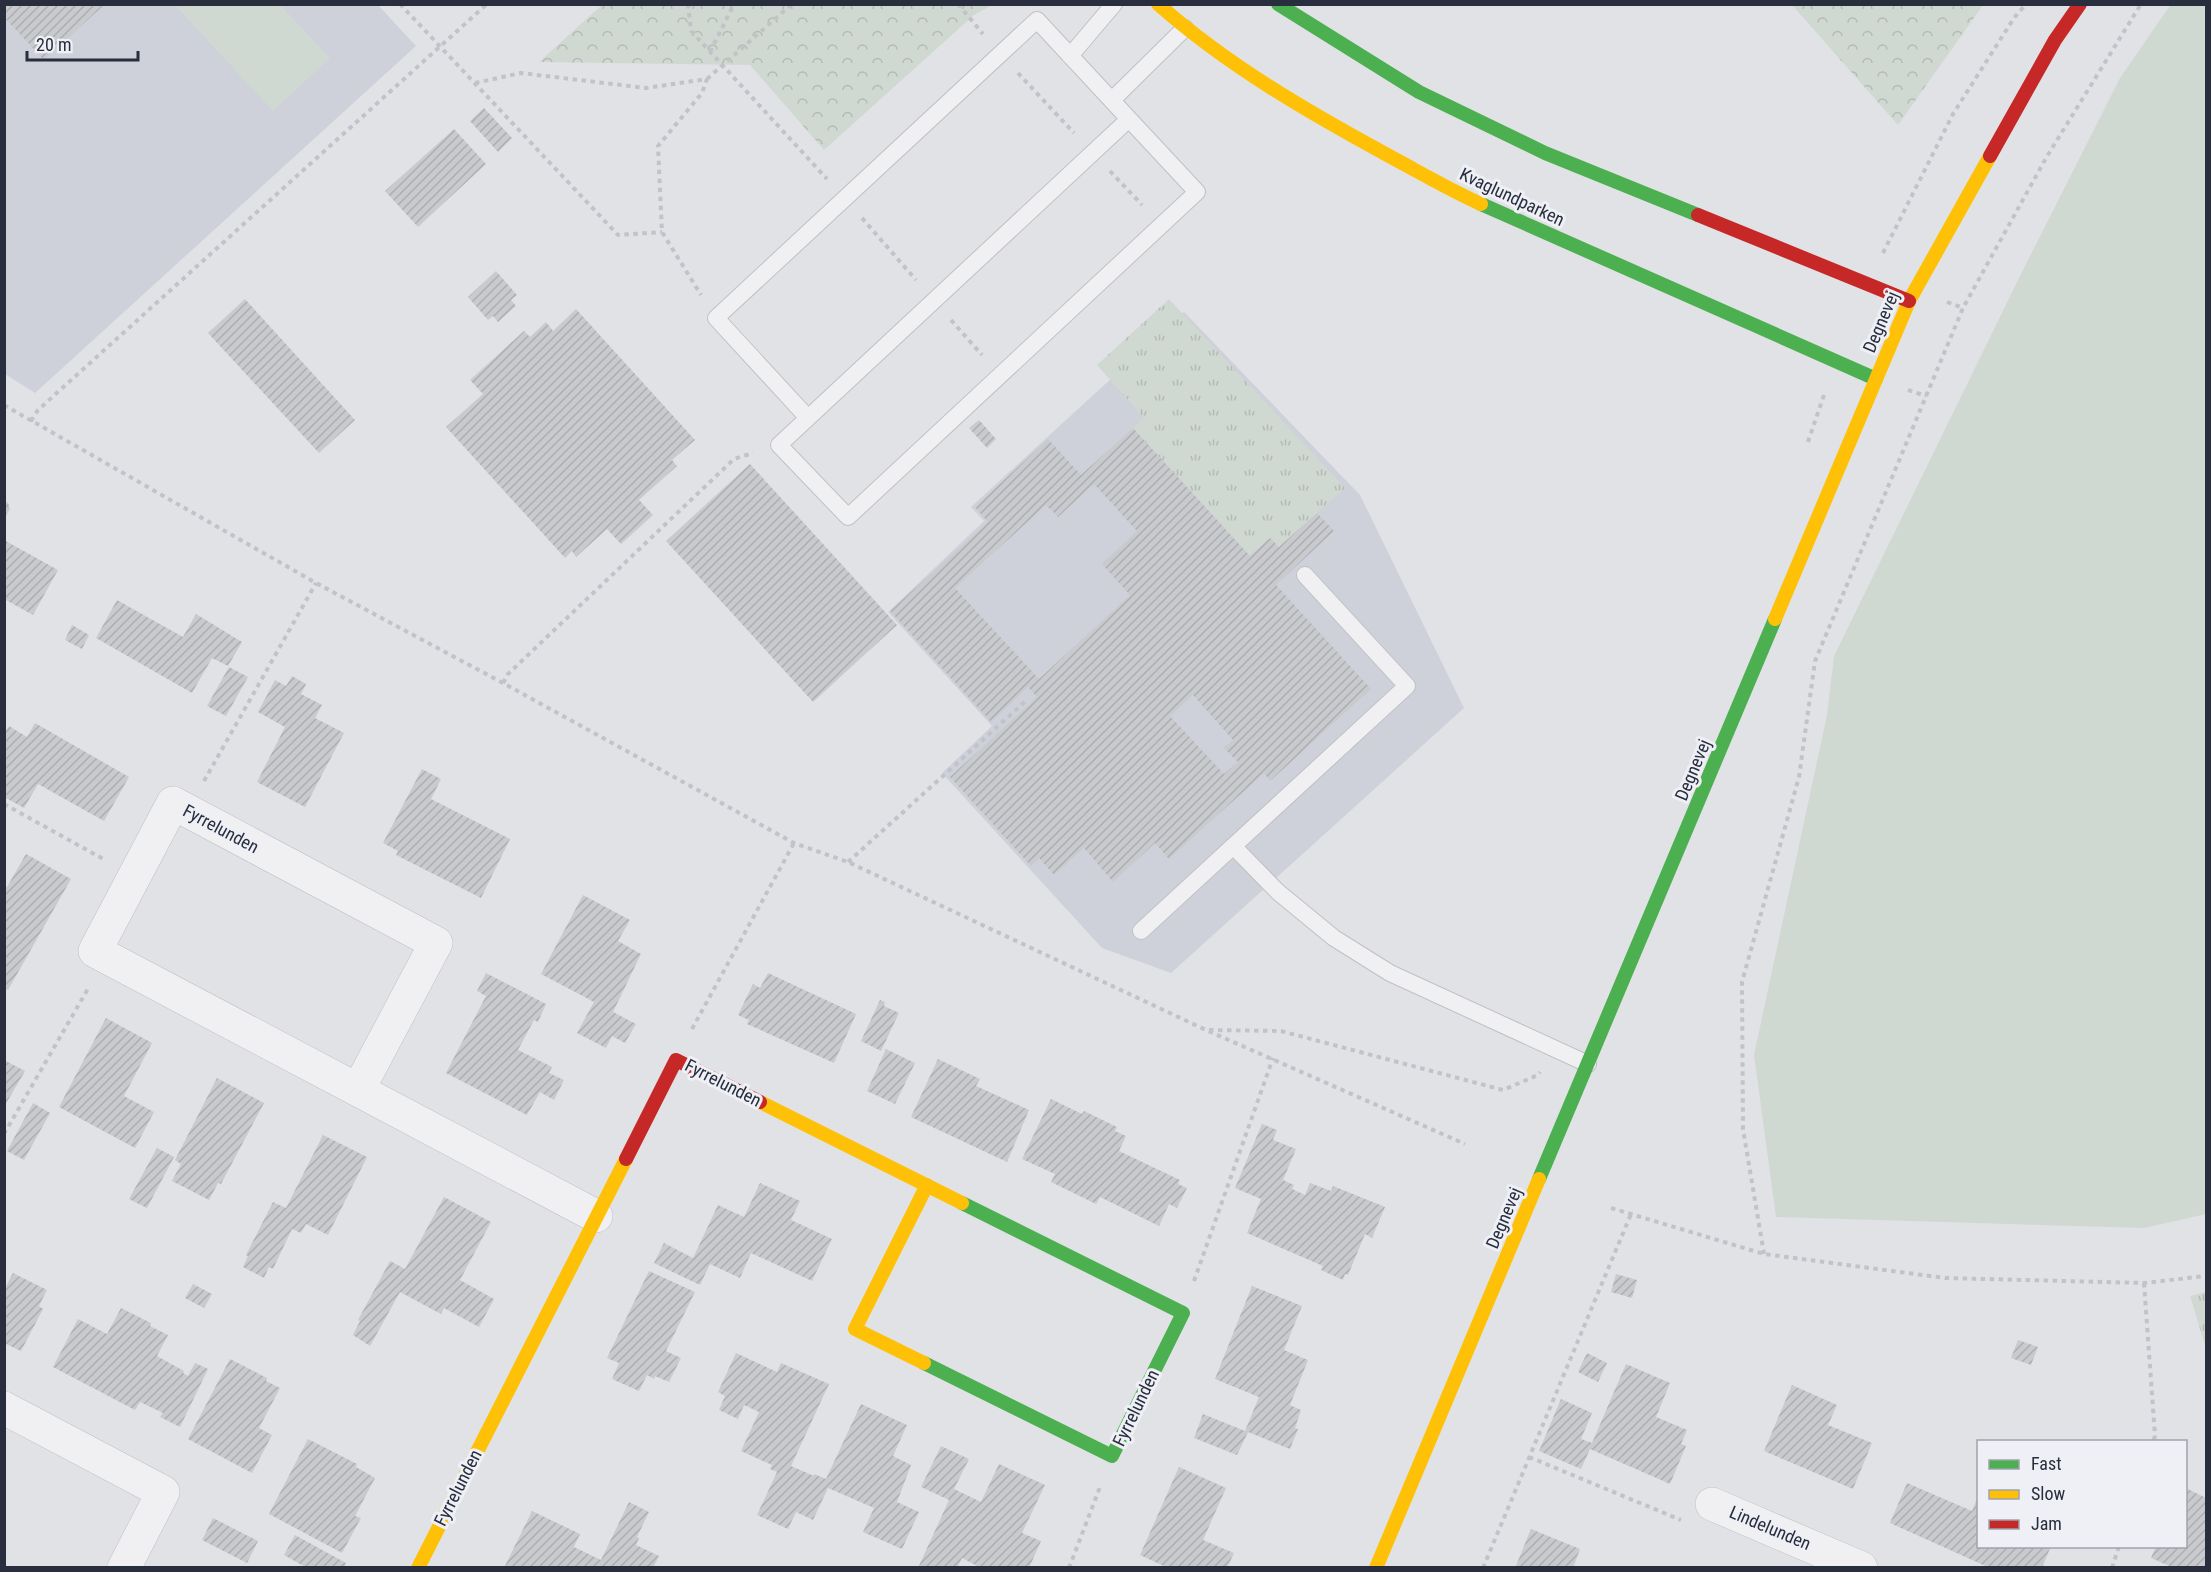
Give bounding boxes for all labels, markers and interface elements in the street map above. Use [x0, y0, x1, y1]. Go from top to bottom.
scale bar [27, 24, 138, 62]
text: 20 m [36, 34, 71, 55]
street label: Kvaglundparken [1457, 163, 1568, 230]
street label: Degnevej [1858, 288, 1903, 356]
street label: Degnevej [1670, 736, 1715, 804]
street label: Fyrrelunden [180, 800, 263, 857]
street label: Fyrrelunden [682, 1054, 765, 1111]
street label: Degnevej [1481, 1184, 1526, 1252]
street label: Fyrrelunden [1108, 1366, 1163, 1450]
legend [1977, 1440, 2187, 1548]
street label: Fyrrelunden [429, 1446, 486, 1529]
text: Fast [2031, 1453, 2062, 1474]
text: Slow [2031, 1483, 2066, 1504]
street label: Lindelunden [1726, 1501, 1814, 1554]
text: Jam [2031, 1513, 2062, 1534]

